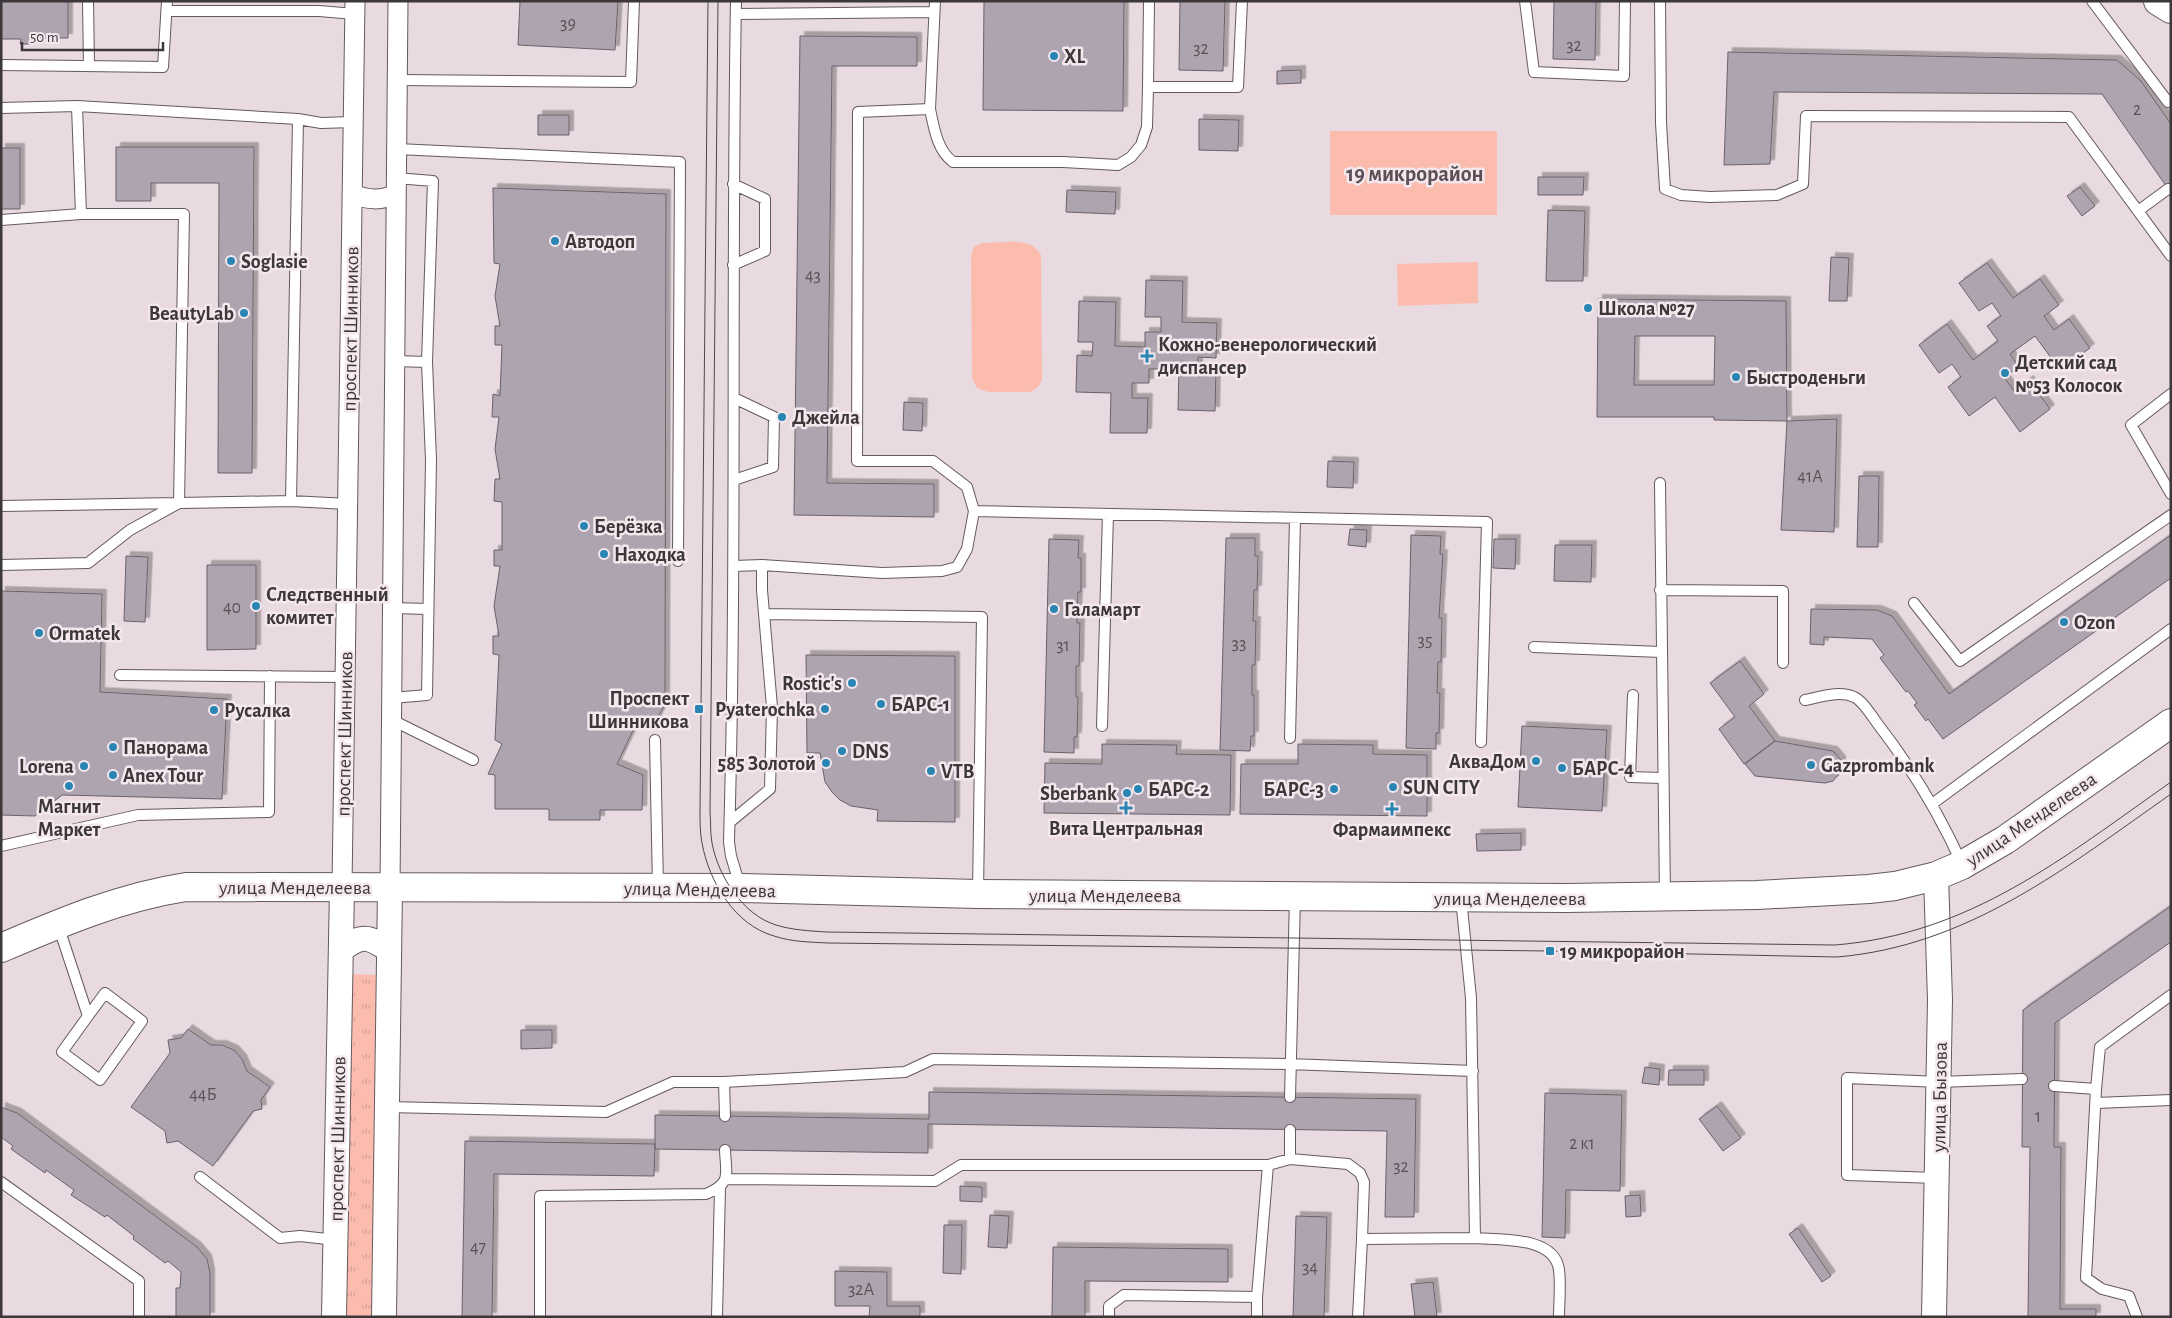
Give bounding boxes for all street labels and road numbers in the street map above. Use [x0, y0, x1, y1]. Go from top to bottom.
street label: проспект Шинников [340, 246, 362, 412]
street label: проспект Шинников [334, 651, 356, 817]
street label: улица Менделеева [1962, 769, 2100, 871]
street label: улица Менделеева [218, 878, 371, 898]
street label: улица Менделеева [623, 879, 776, 901]
street label: улица Менделеева [1028, 886, 1181, 906]
street label: улица Менделеева [1433, 889, 1586, 909]
street label: улица Бызова [1929, 1042, 1951, 1153]
street label: проспект Шинников [327, 1056, 349, 1222]

